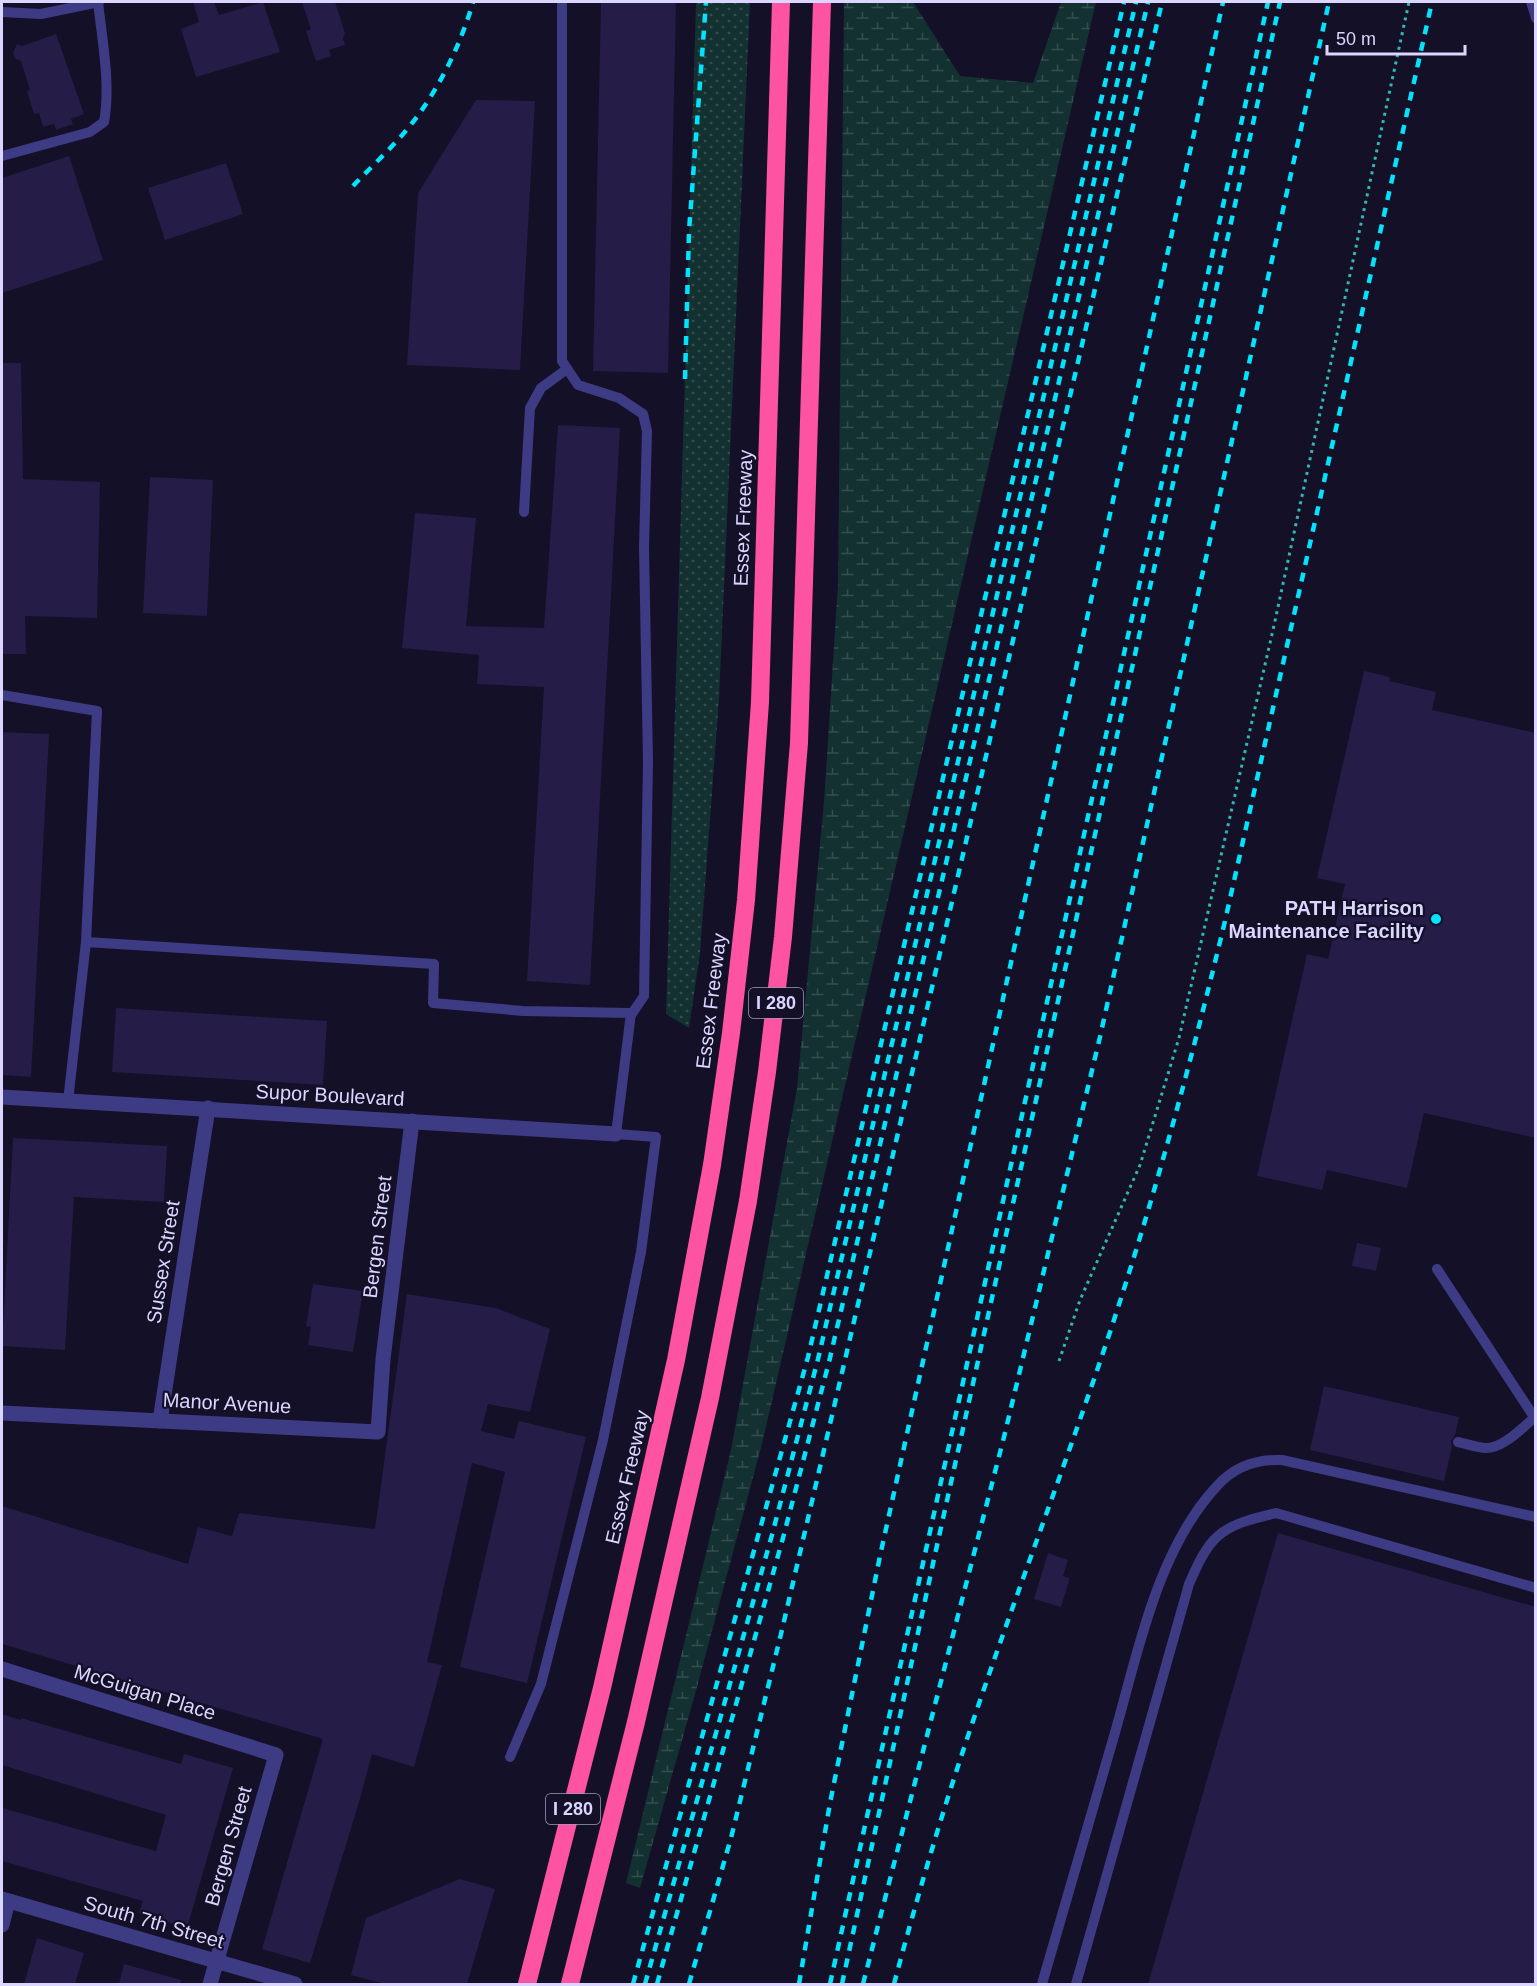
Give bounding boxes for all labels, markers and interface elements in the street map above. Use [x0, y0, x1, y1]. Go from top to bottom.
scale bar [1327, 18, 1465, 56]
text: 50 m [1336, 29, 1376, 49]
street label: Essex Freeway [730, 449, 756, 587]
place label: PATH Harrison Maintenance Facility [1228, 897, 1425, 942]
marker: PATH Harrison Maintenance Facility [1429, 912, 1443, 926]
street label: Essex Freeway [692, 932, 730, 1070]
road number: I 280 [749, 988, 803, 1018]
street label: Supor Boulevard [255, 1080, 405, 1110]
street label: Bergen Street [359, 1174, 395, 1300]
street label: Sussex Street [142, 1198, 184, 1325]
street label: Manor Avenue [162, 1389, 292, 1417]
street label: Essex Freeway [601, 1408, 653, 1546]
street label: McGuigan Place [72, 1660, 218, 1724]
street label: Bergen Street [200, 1783, 256, 1908]
road number: I 280 [546, 1794, 600, 1824]
street label: South 7th Street [81, 1892, 227, 1953]

